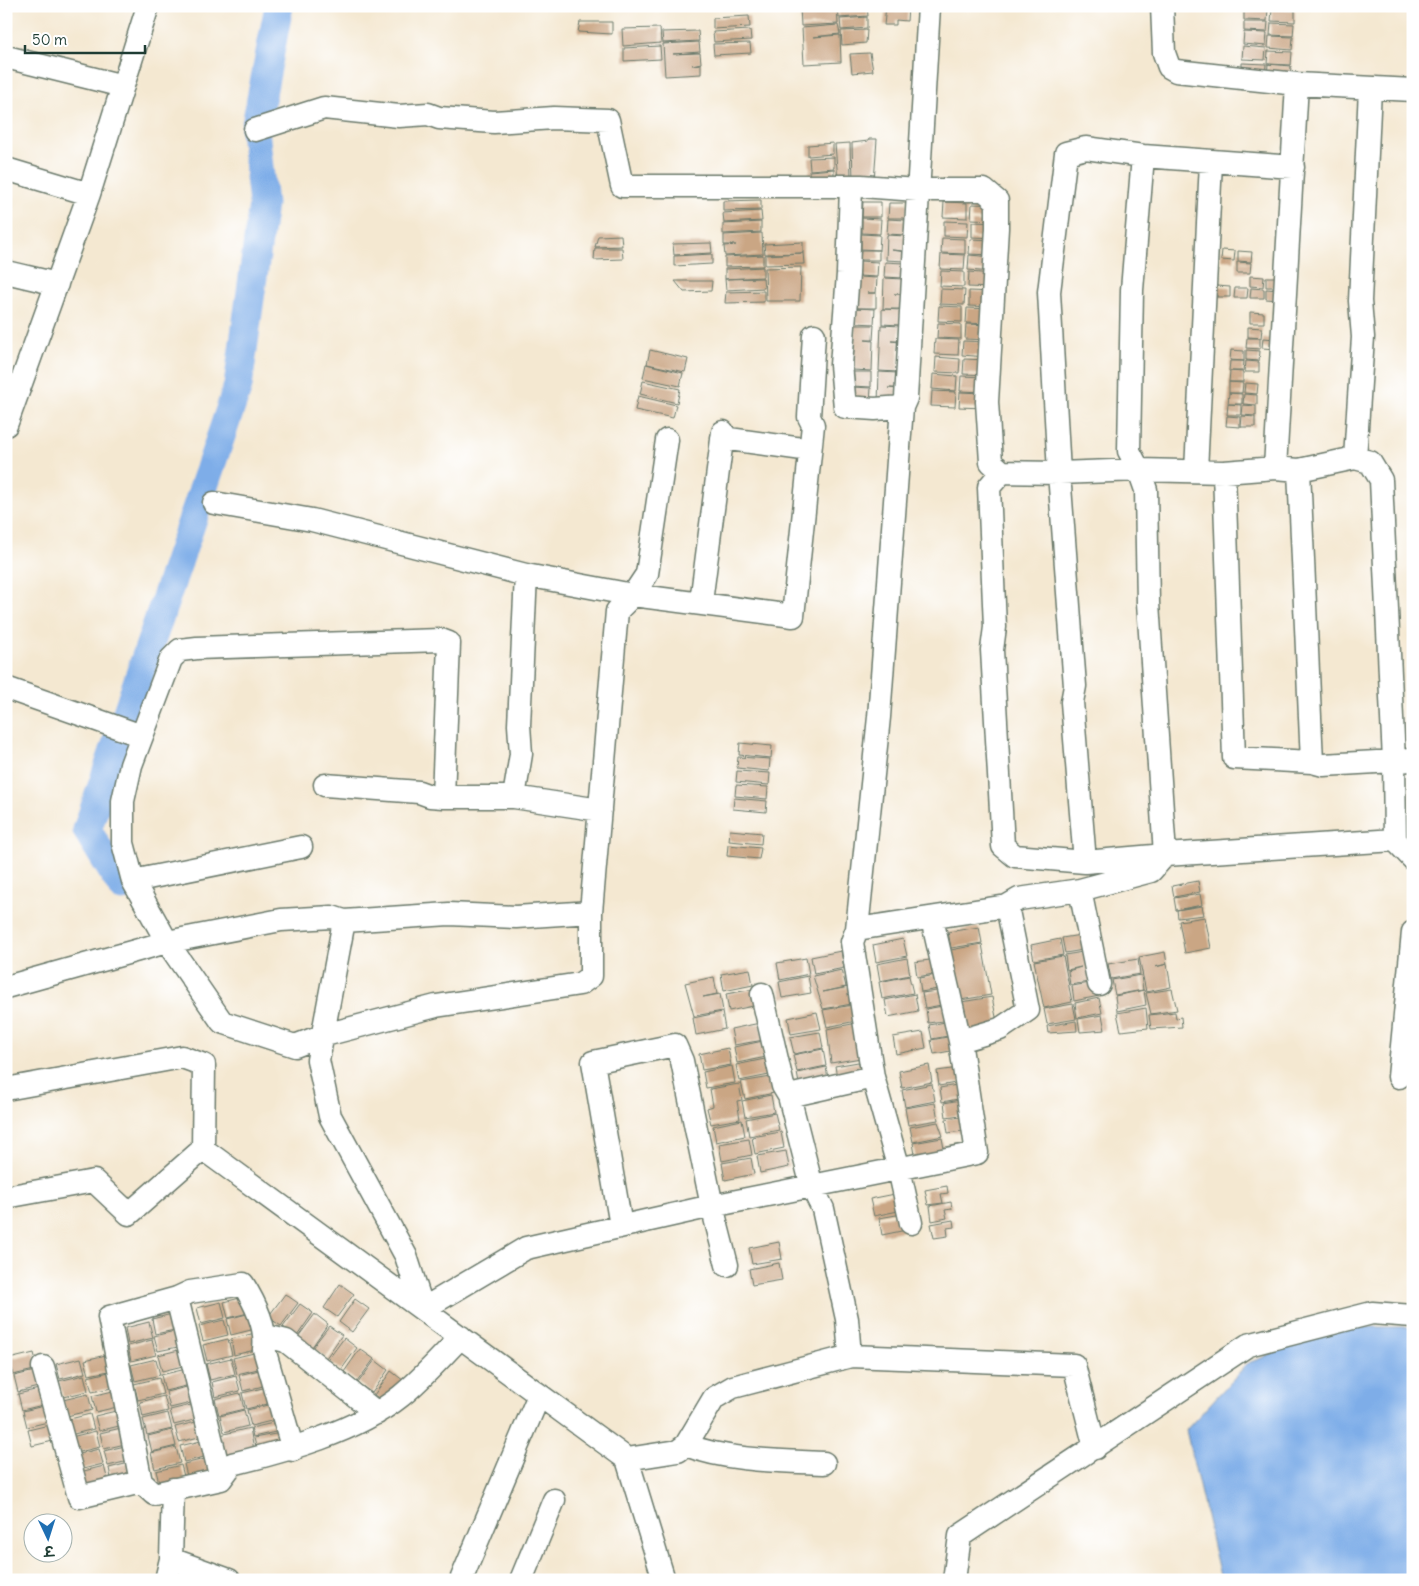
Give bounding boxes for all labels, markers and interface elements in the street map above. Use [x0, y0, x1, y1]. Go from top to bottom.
scale bar [25, 22, 145, 54]
text: 50 m [32, 30, 67, 49]
north arrow [22, 1514, 72, 1564]
text: उ [42, 1542, 56, 1560]

